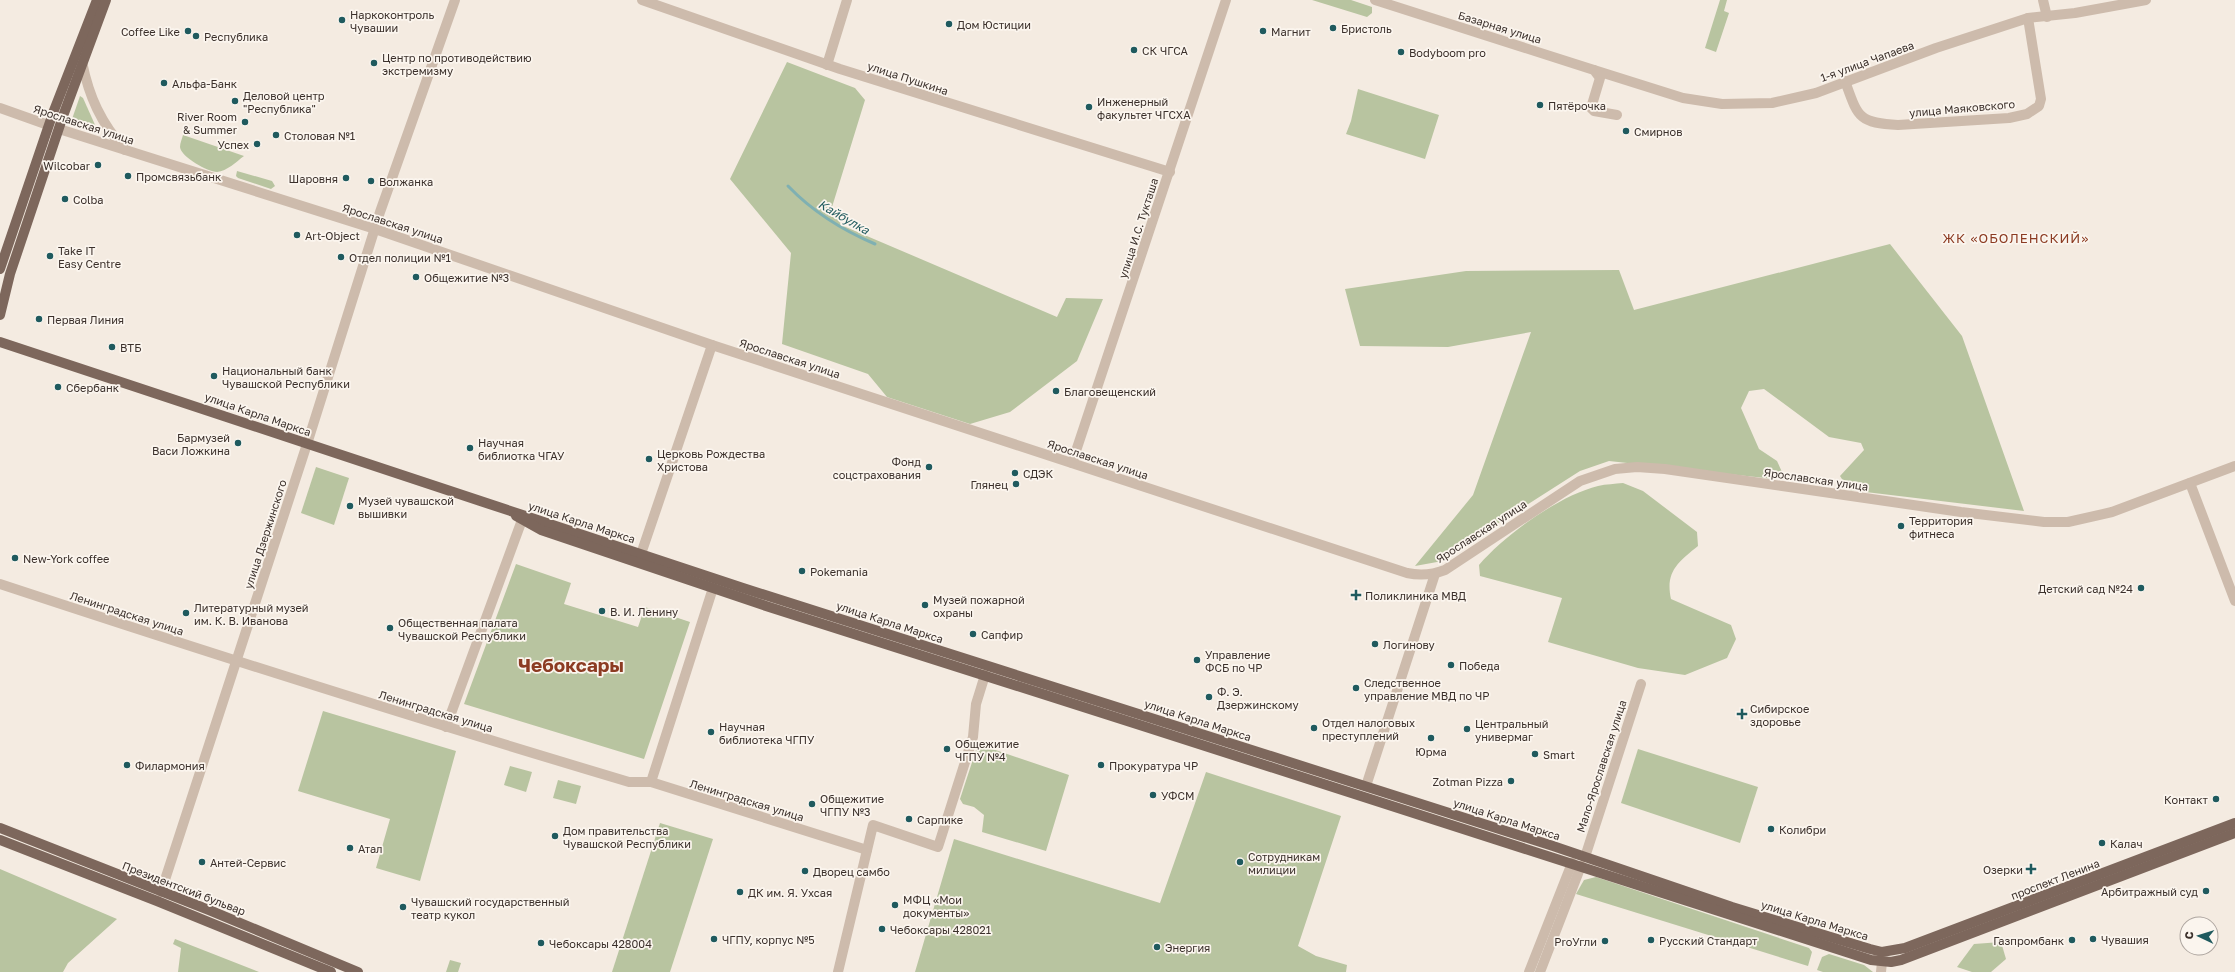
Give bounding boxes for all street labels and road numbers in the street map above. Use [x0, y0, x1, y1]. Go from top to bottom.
street label: Базарная улица [1457, 8, 1543, 46]
street label: 1-я улица Чапаева [1818, 38, 1916, 84]
street label: улица Пушкина [866, 59, 950, 97]
street label: улица Маяковского [1909, 97, 2016, 119]
street label: Ярославская улица [32, 102, 136, 146]
street label: улица И.С. Тукташа [1116, 176, 1160, 280]
street label: Ярославская улица [341, 201, 445, 245]
street label: Ярославская улица [738, 336, 842, 380]
street label: улица Карла Маркса [203, 390, 313, 438]
street label: Ярославская улица [1046, 437, 1150, 481]
street label: Ярославская улица [1763, 465, 1869, 493]
street label: улица Дзержинского [241, 477, 289, 590]
street label: Ярославская улица [1433, 497, 1529, 565]
street label: улица Карла Маркса [527, 499, 637, 545]
street label: Ленинградская улица [69, 588, 185, 638]
street label: улица Карла Маркса [835, 599, 945, 645]
street label: Ленинградская улица [377, 687, 495, 735]
street label: улица Карла Маркса [1143, 697, 1253, 743]
street label: Мало-Ярославская улица [1573, 698, 1629, 834]
street label: Ленинградская улица [688, 776, 806, 824]
street label: улица Карла Маркса [1452, 796, 1562, 842]
street label: проспект Ленина [2009, 856, 2101, 902]
street label: Президентский бульвар [120, 858, 248, 918]
street label: улица Карла Маркса [1760, 897, 1870, 943]

